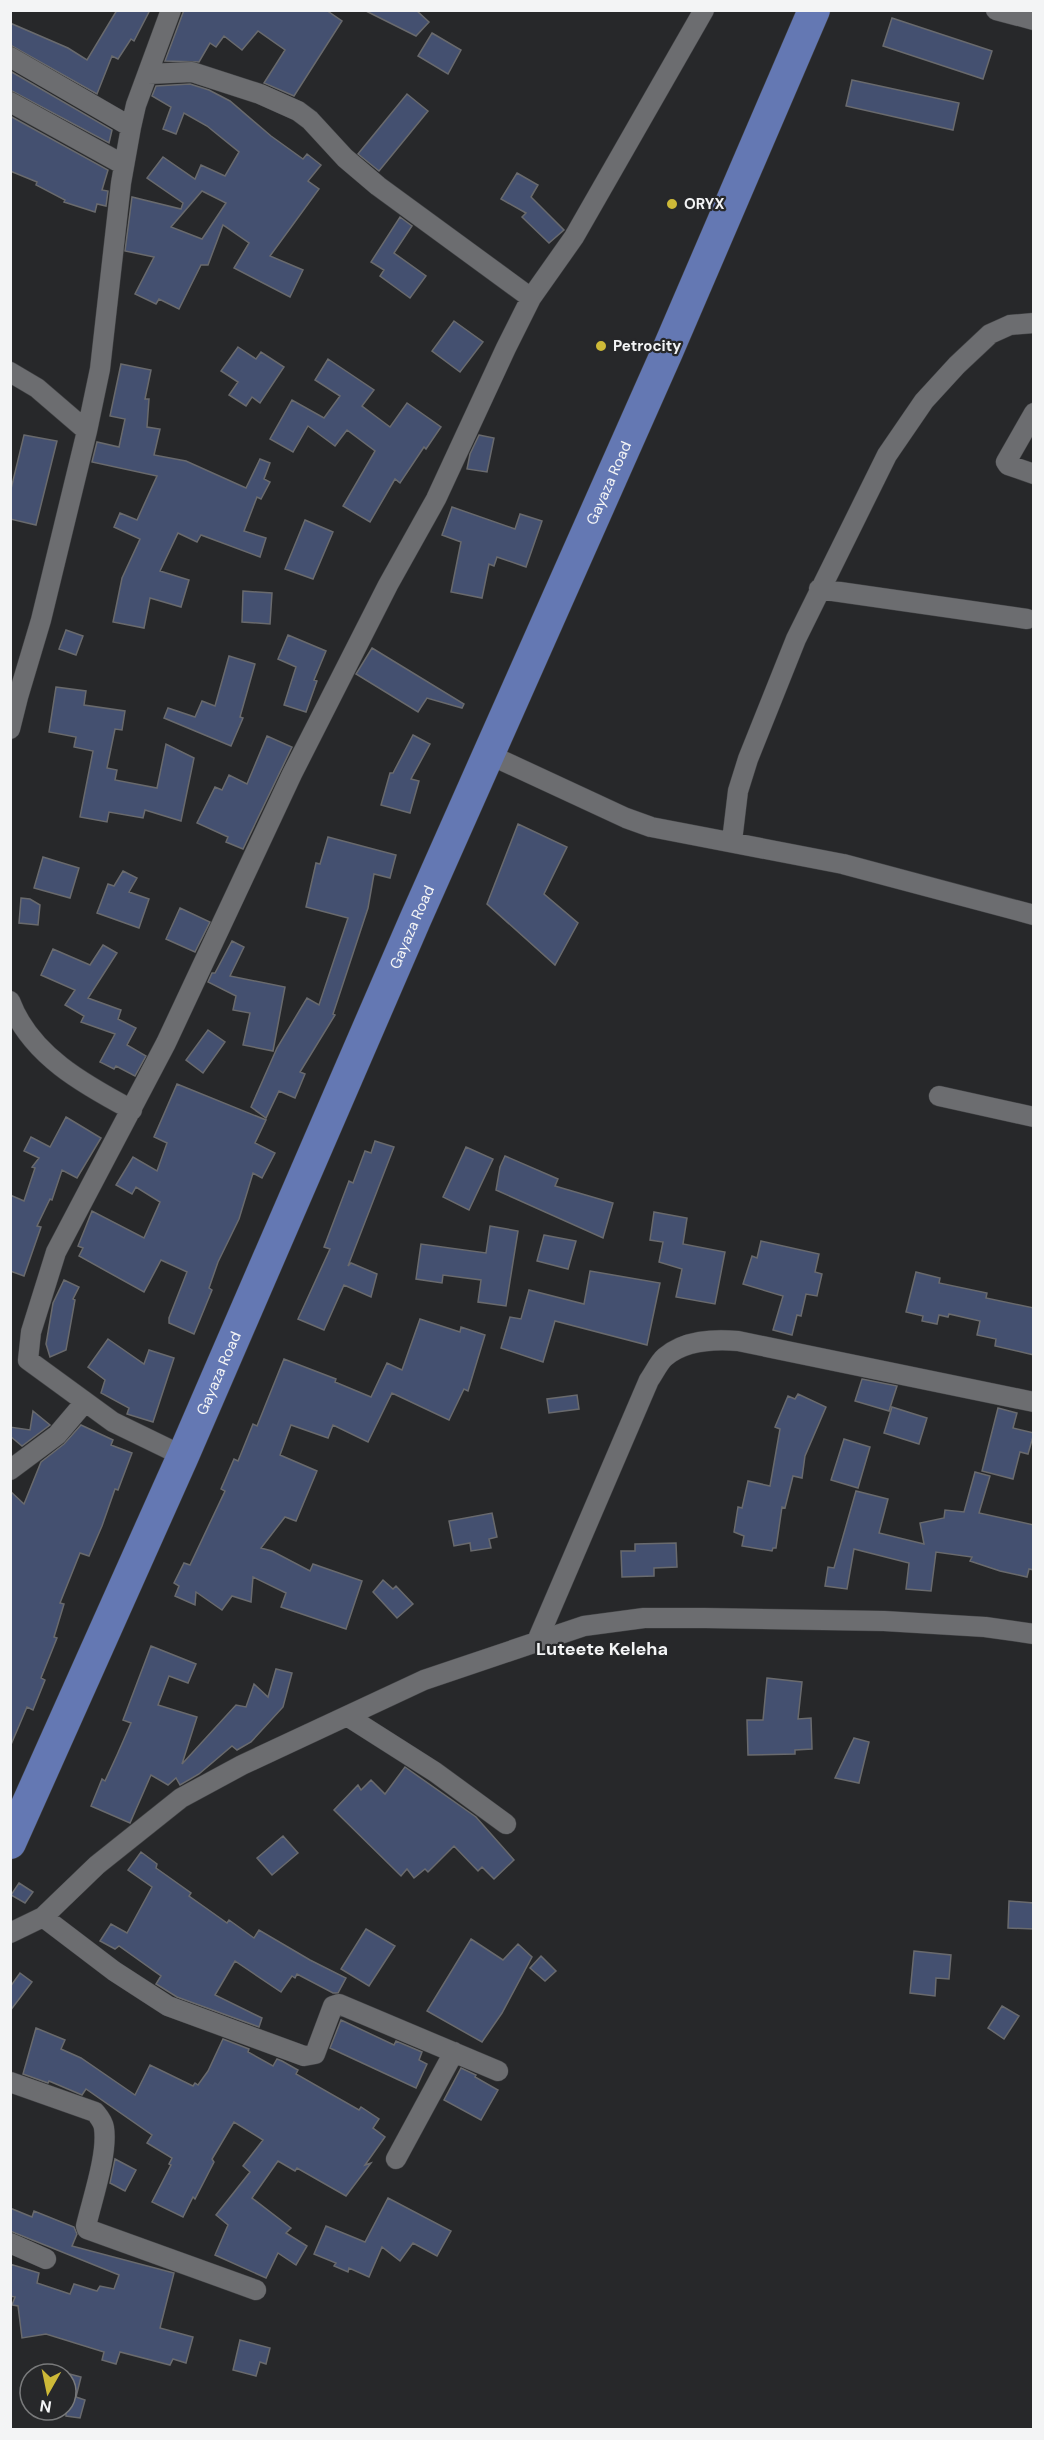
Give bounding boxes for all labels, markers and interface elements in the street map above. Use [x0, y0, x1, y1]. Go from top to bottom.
place label: ORYX [684, 194, 724, 214]
marker: ORYX [665, 197, 679, 211]
place label: Petrocity [613, 336, 681, 356]
marker: Petrocity [594, 339, 608, 353]
street label: Gayaza Road [582, 438, 636, 528]
street label: Gayaza Road [385, 882, 439, 972]
street label: Gayaza Road [192, 1328, 246, 1418]
district label: Luteete Keleha [536, 1637, 668, 1661]
north arrow [18, 2362, 78, 2422]
text: N [38, 2395, 53, 2418]

